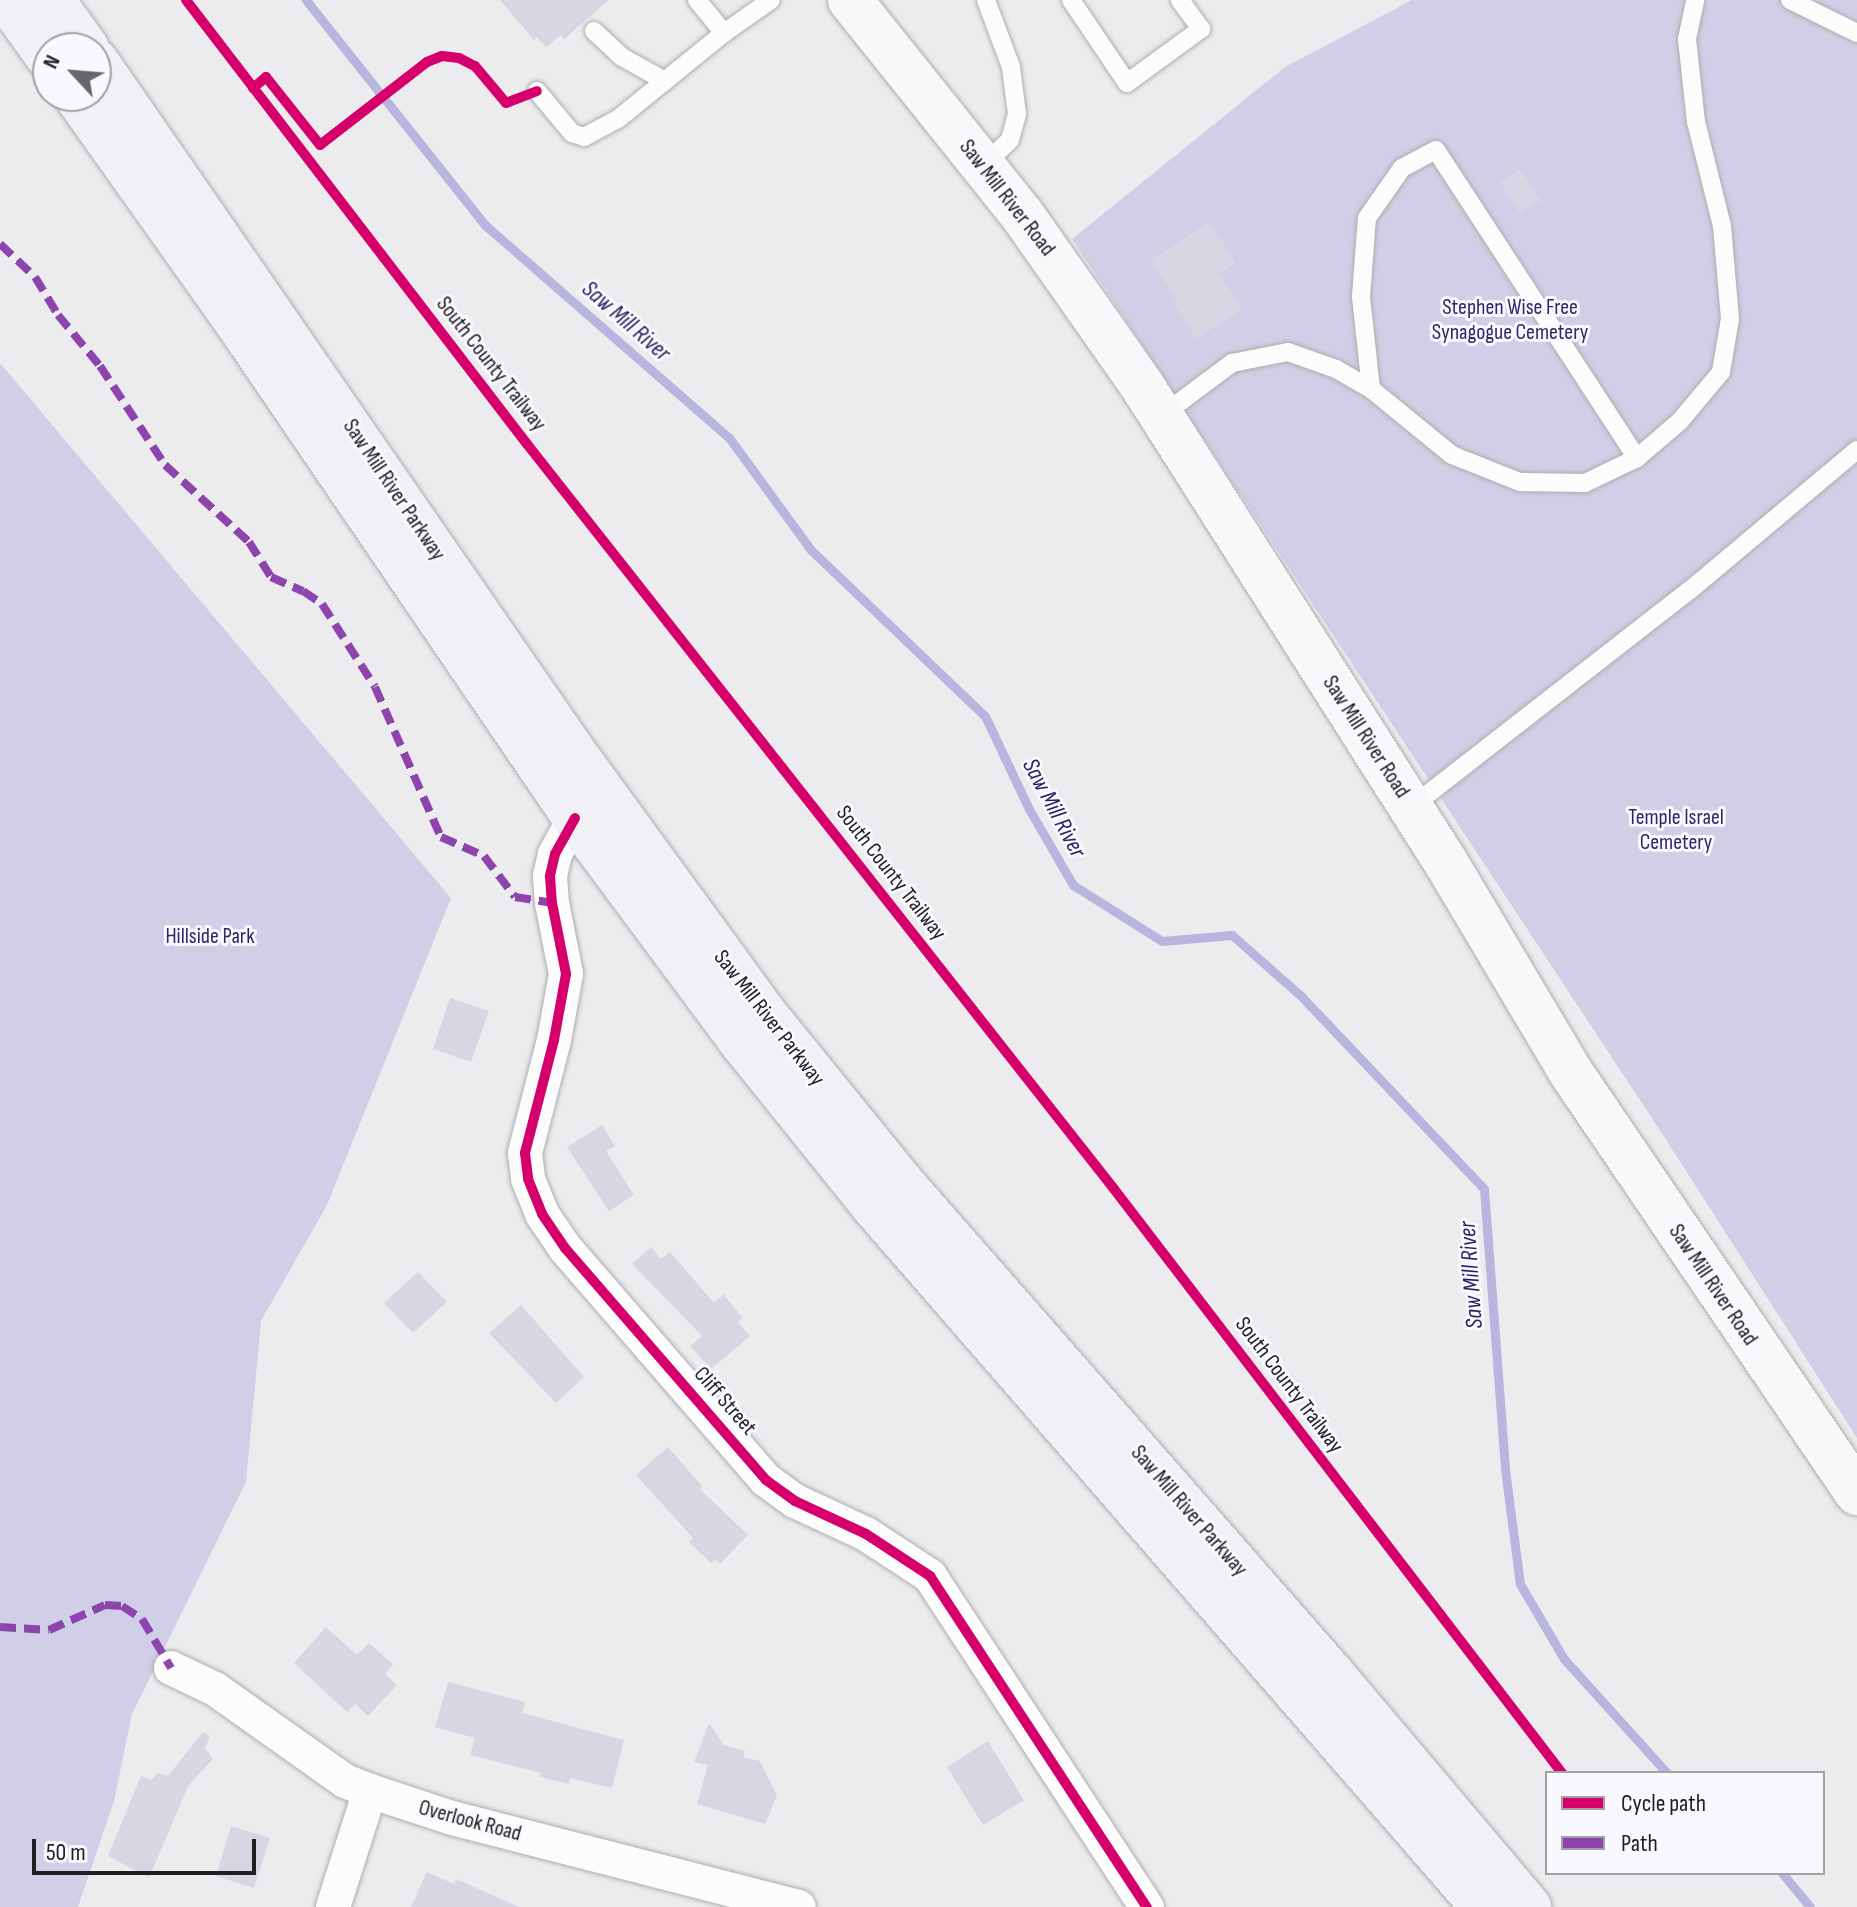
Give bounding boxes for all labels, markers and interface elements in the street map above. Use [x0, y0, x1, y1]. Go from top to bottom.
north arrow [32, 32, 112, 112]
text: N [37, 51, 66, 73]
street label: Saw Mill River Road [953, 135, 1061, 261]
water label: Saw Mill River [576, 275, 676, 367]
street label: South County Trailway [430, 292, 552, 436]
park label: Stephen Wise Free Synagogue Cemetery [1432, 294, 1588, 346]
street label: Saw Mill River Parkway [337, 414, 451, 566]
street label: Saw Mill River Road [1317, 671, 1415, 803]
water label: Saw Mill River [1016, 754, 1092, 862]
street label: South County Trailway [830, 801, 952, 945]
park label: Temple Israel Cemetery [1628, 804, 1724, 856]
park label: Hillside Park [165, 924, 255, 950]
street label: Saw Mill River Parkway [708, 945, 830, 1091]
street label: Saw Mill River Road [1663, 1219, 1763, 1351]
water label: Saw Mill River [1453, 1220, 1489, 1330]
street label: South County Trailway [1229, 1312, 1349, 1458]
street label: Cliff Street [688, 1361, 762, 1441]
street label: Saw Mill River Parkway [1125, 1440, 1253, 1582]
legend [1545, 1771, 1825, 1875]
text: Cycle path [1621, 1789, 1706, 1818]
street label: Overlook Road [416, 1795, 524, 1847]
scale bar [36, 1823, 260, 1873]
text: Path [1621, 1829, 1658, 1858]
text: 50 m [46, 1838, 86, 1867]

